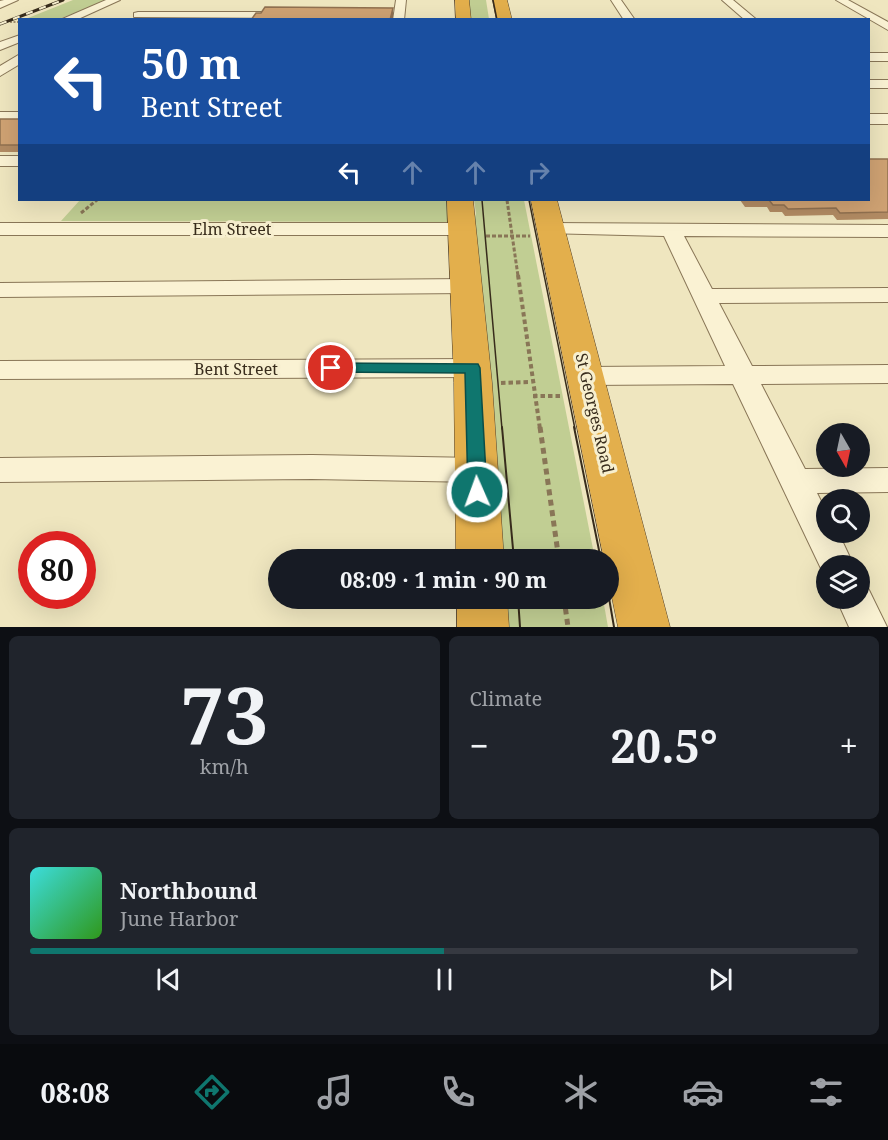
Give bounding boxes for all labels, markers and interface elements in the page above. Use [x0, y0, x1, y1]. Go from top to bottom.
text: 50 m [141, 34, 241, 91]
icon: left [42, 42, 120, 120]
text: Bent Street [141, 88, 282, 125]
icon: left [333, 156, 366, 189]
icon: ahead [396, 156, 429, 189]
icon: ahead [459, 156, 492, 189]
icon: right [522, 156, 555, 189]
street label: Elm Street [193, 218, 272, 240]
pin [305, 342, 356, 393]
icon: arrive [314, 351, 347, 384]
street label: St Georges Road [571, 351, 620, 475]
street label: Bent Street [194, 358, 278, 380]
north arrow [816, 423, 870, 477]
map controls [816, 423, 870, 609]
position arrow [445, 460, 509, 524]
button: search [816, 489, 870, 543]
speed limit sign: 80 [18, 531, 96, 609]
button: layers [816, 555, 870, 609]
text: 08:09 · 1 min · 90 m [340, 564, 547, 594]
text: 73 [180, 661, 268, 767]
text: Climate [470, 685, 542, 712]
text: 20.5° [610, 715, 718, 776]
text: − [470, 723, 489, 768]
text: + [840, 723, 858, 768]
text: km/h [200, 753, 249, 780]
text: Northbound [120, 875, 257, 905]
text: June Harbor [120, 905, 238, 932]
icon: previous [152, 963, 185, 996]
icon: pause [428, 963, 461, 996]
icon: next [704, 963, 737, 996]
icon: directions [191, 1071, 233, 1113]
icon: music [314, 1071, 356, 1113]
icon: phone [437, 1071, 479, 1113]
icon: climate [560, 1071, 602, 1113]
icon: car [682, 1071, 724, 1113]
icon: filters [805, 1071, 847, 1113]
text: 08:08 [40, 1074, 110, 1111]

